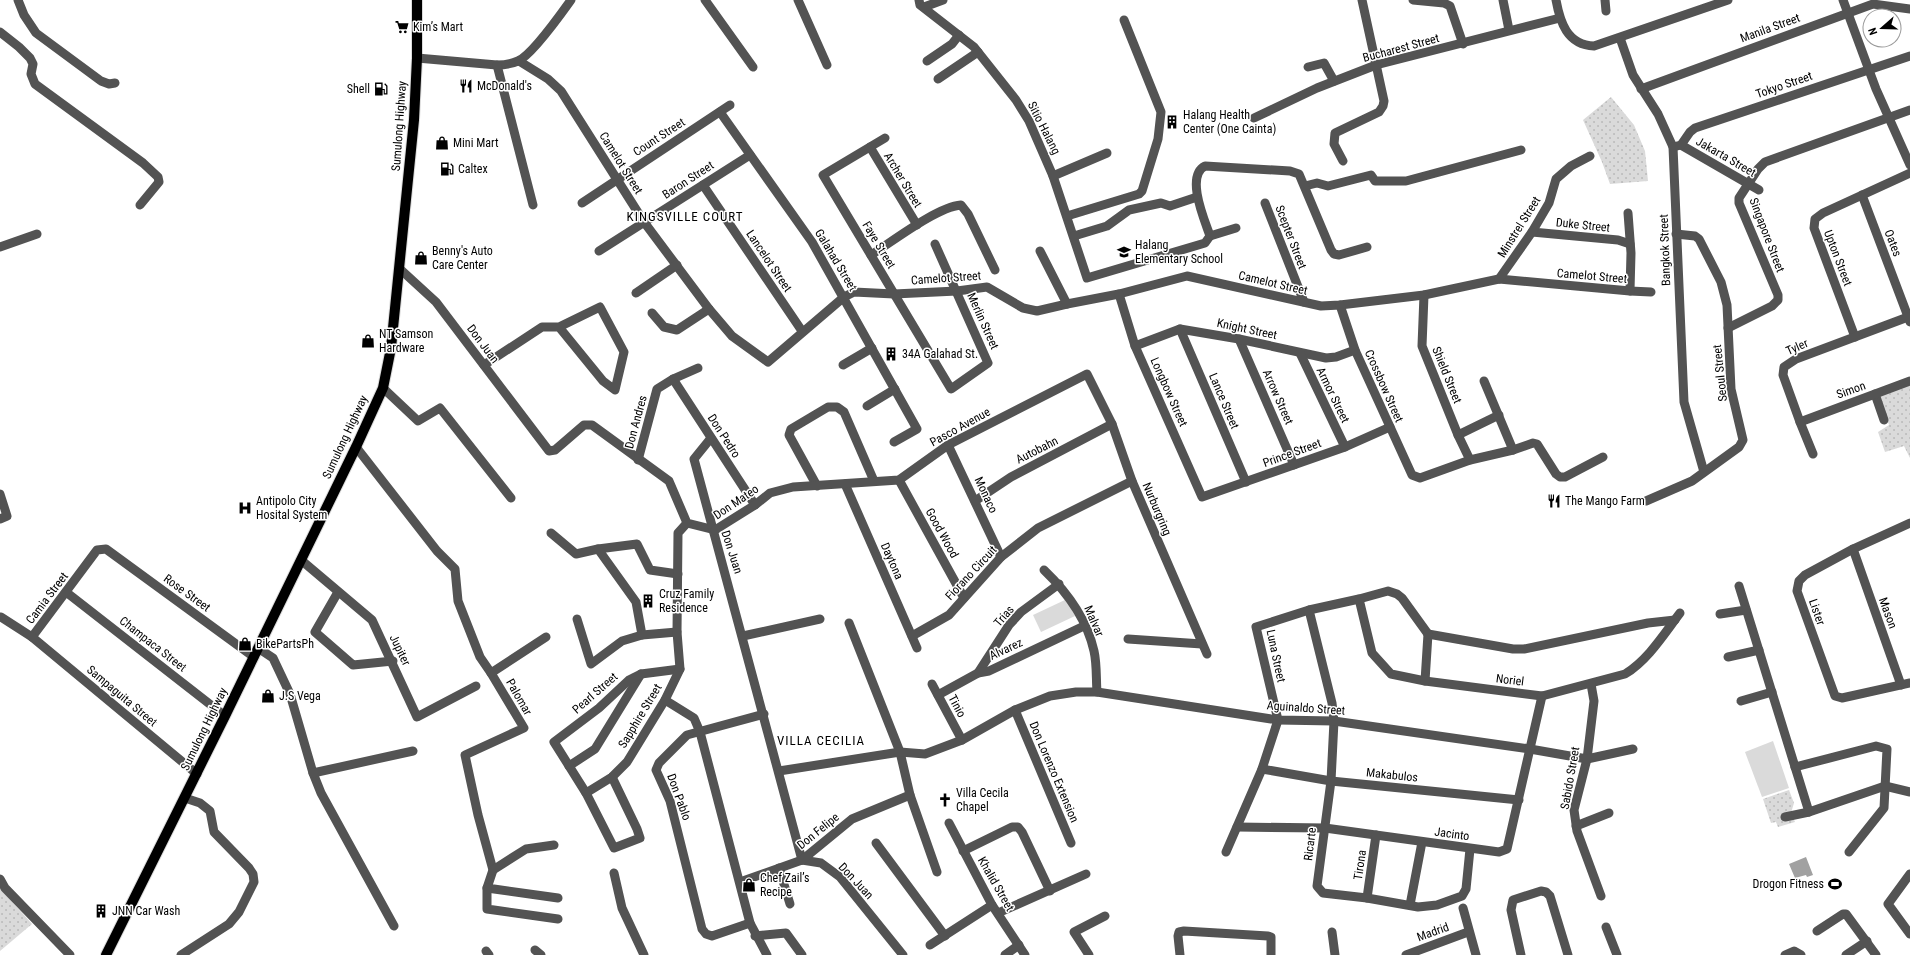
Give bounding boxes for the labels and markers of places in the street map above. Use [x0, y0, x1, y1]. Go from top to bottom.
supermarket icon: Kim’s Mart [394, 19, 410, 35]
place label: Kim’s Mart [413, 20, 464, 34]
restaurant icon: McDonald's [458, 78, 474, 94]
place label: McDonald's [477, 79, 532, 93]
fuel station icon: Shell [373, 81, 389, 97]
place label: Shell [347, 82, 370, 96]
place label: Halang Health Center (One Cainta) [1183, 108, 1276, 136]
building icon: Halang Health Center (One Cainta) [1164, 114, 1180, 130]
shop icon: Mini Mart [434, 135, 450, 151]
place label: Mini Mart [453, 136, 499, 150]
fuel station icon: Caltex [439, 161, 455, 177]
place label: Caltex [458, 162, 488, 176]
place label: Halang Elementary School [1135, 238, 1223, 266]
place label: Benny's Auto Care Center [432, 244, 493, 272]
school or university icon: Halang Elementary School [1116, 244, 1132, 260]
shop icon: Benny's Auto Care Center [413, 250, 429, 266]
place label: NT Samson Hardware [379, 327, 434, 355]
shop icon: NT Samson Hardware [360, 333, 376, 349]
building icon: 34A Galahad St. [883, 346, 899, 362]
place label: 34A Galahad St. [902, 347, 978, 361]
restaurant icon: The Mango Farm [1546, 493, 1562, 509]
place label: Antipolo City Hosital System [256, 494, 327, 522]
place label: The Mango Farm [1565, 494, 1645, 508]
hospital icon: Antipolo City Hosital System [237, 500, 253, 516]
place label: Cruz Family Residence [659, 587, 714, 615]
building icon: Cruz Family Residence [640, 593, 656, 609]
shop icon: BikePartsPh [237, 636, 253, 652]
place label: BikePartsPh [256, 637, 314, 651]
shop icon: J.S Vega [260, 688, 276, 704]
place label: J.S Vega [279, 689, 321, 703]
place label: Villa Cecila Chapel [956, 786, 1009, 814]
church icon: Villa Cecila Chapel [937, 792, 953, 808]
place label: Chef Zail’s Recipe [760, 871, 809, 899]
sports icon: Drogon Fitness [1827, 876, 1843, 892]
shop icon: Chef Zail’s Recipe [741, 877, 757, 893]
place label: Drogon Fitness [1753, 877, 1824, 891]
building icon: JNN Car Wash [93, 903, 109, 919]
place label: JNN Car Wash [112, 904, 181, 918]

